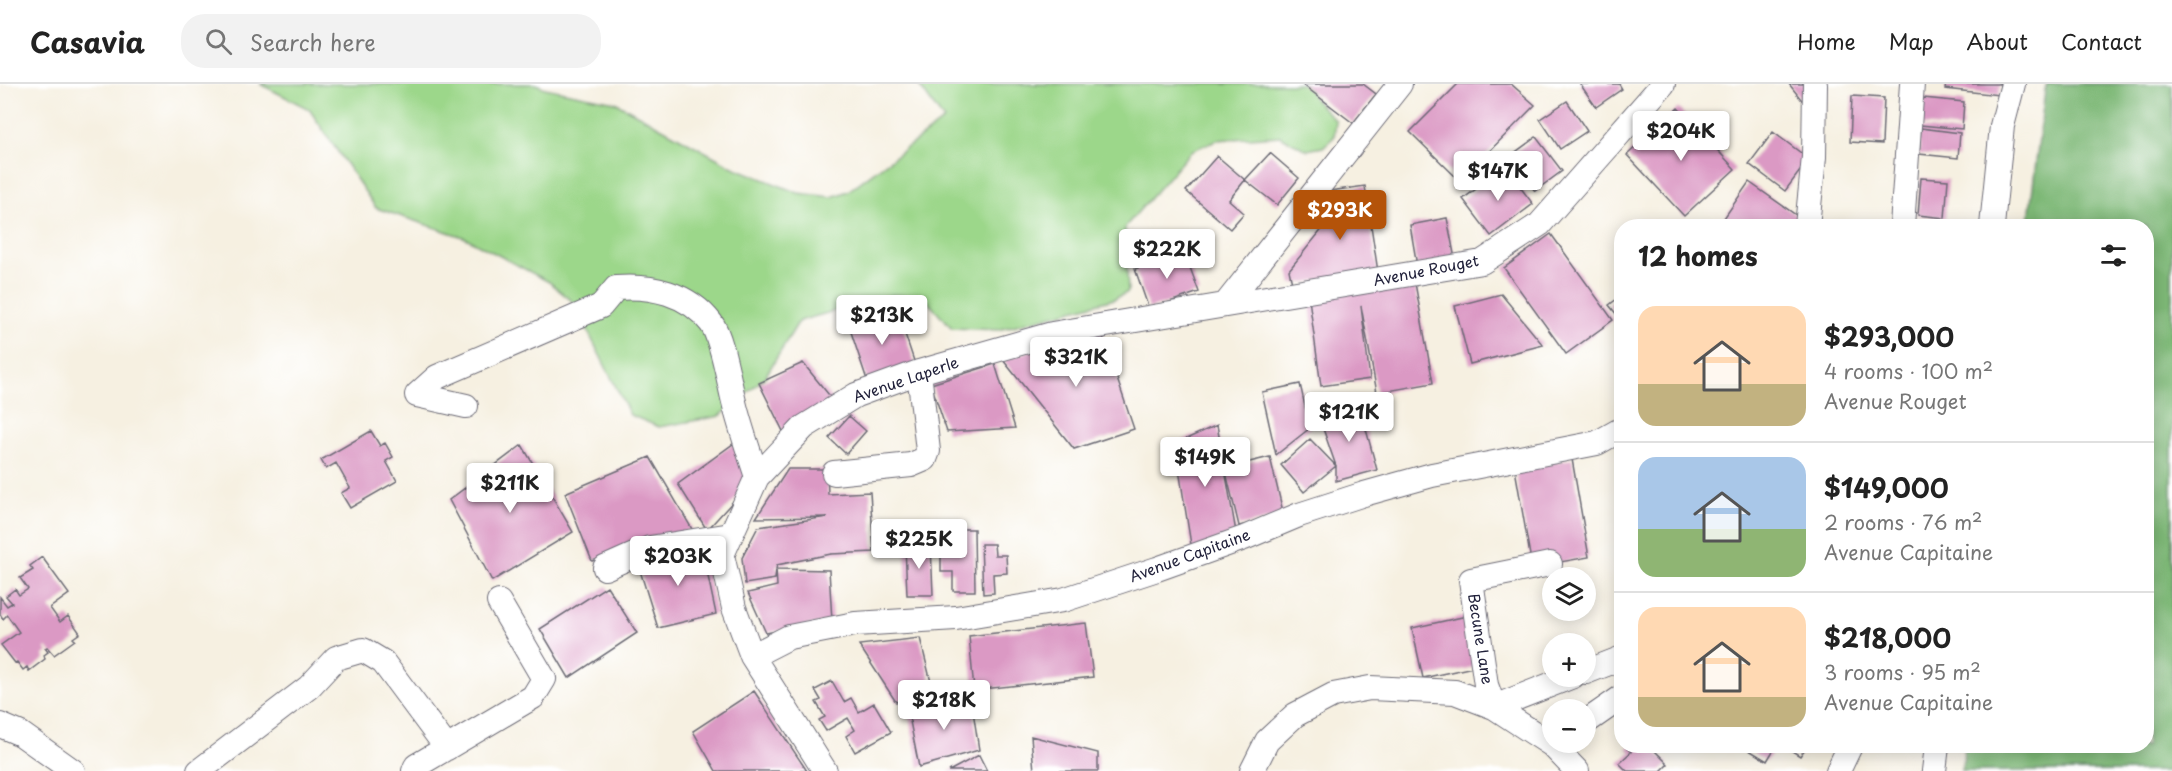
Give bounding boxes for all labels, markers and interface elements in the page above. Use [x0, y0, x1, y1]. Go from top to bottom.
search box [181, 14, 601, 68]
text: Casavia [30, 20, 145, 63]
icon: search [202, 25, 235, 58]
text: Search here [250, 25, 376, 58]
text: Home [1797, 25, 1856, 57]
text: Map [1889, 25, 1934, 57]
text: About [1967, 25, 2028, 57]
text: Contact [2061, 25, 2142, 57]
pin: $204K [1639, 111, 1723, 162]
text: $204K [1647, 115, 1715, 145]
pin: $147K [1456, 151, 1540, 202]
text: $147K [1468, 155, 1528, 185]
pin: $293K [1298, 190, 1382, 241]
text: $293K [1307, 194, 1373, 224]
pin: $222K [1125, 229, 1209, 280]
text: $222K [1133, 233, 1201, 263]
text: 12 homes [1638, 236, 1758, 275]
icon: filters [2097, 239, 2130, 272]
street label: Avenue Rouget [1371, 248, 1480, 291]
pin: $213K [840, 295, 924, 346]
text: $213K [850, 299, 914, 329]
text: $293,000 [1824, 317, 1954, 356]
icon: home [1686, 330, 1758, 402]
pin: $321K [1034, 337, 1118, 388]
text: $321K [1044, 341, 1108, 371]
street label: Avenue Laperle [850, 350, 961, 407]
text: 4 rooms · 100 m² [1824, 356, 1993, 386]
text: Avenue Rouget [1824, 386, 1967, 416]
pin: $121K [1307, 392, 1391, 443]
text: $121K [1319, 396, 1379, 426]
pin: $149K [1163, 437, 1247, 488]
text: $149K [1174, 441, 1236, 471]
pin: $211K [468, 463, 552, 514]
text: $211K [481, 467, 539, 497]
text: $149,000 [1824, 468, 1949, 507]
icon: home [1686, 481, 1758, 553]
text: 2 rooms · 76 m² [1824, 507, 1982, 537]
pin: $225K [877, 519, 961, 570]
street label: Avenue Capitaine [1126, 522, 1253, 587]
text: $225K [885, 523, 953, 553]
pin: $203K [636, 536, 720, 587]
text: Avenue Capitaine [1824, 537, 1993, 567]
text: $203K [644, 540, 712, 570]
map controls [1542, 567, 1596, 753]
button: layers [1542, 567, 1596, 621]
street label: Becune Lane [1463, 592, 1500, 686]
text: $218,000 [1824, 618, 1951, 657]
icon: home [1686, 631, 1758, 703]
button: + [1542, 633, 1596, 687]
text: 3 rooms · 95 m² [1824, 657, 1981, 687]
pin: $218K [902, 680, 986, 731]
text: $218K [912, 684, 976, 714]
text: Avenue Capitaine [1824, 687, 1993, 717]
button: − [1542, 699, 1596, 753]

